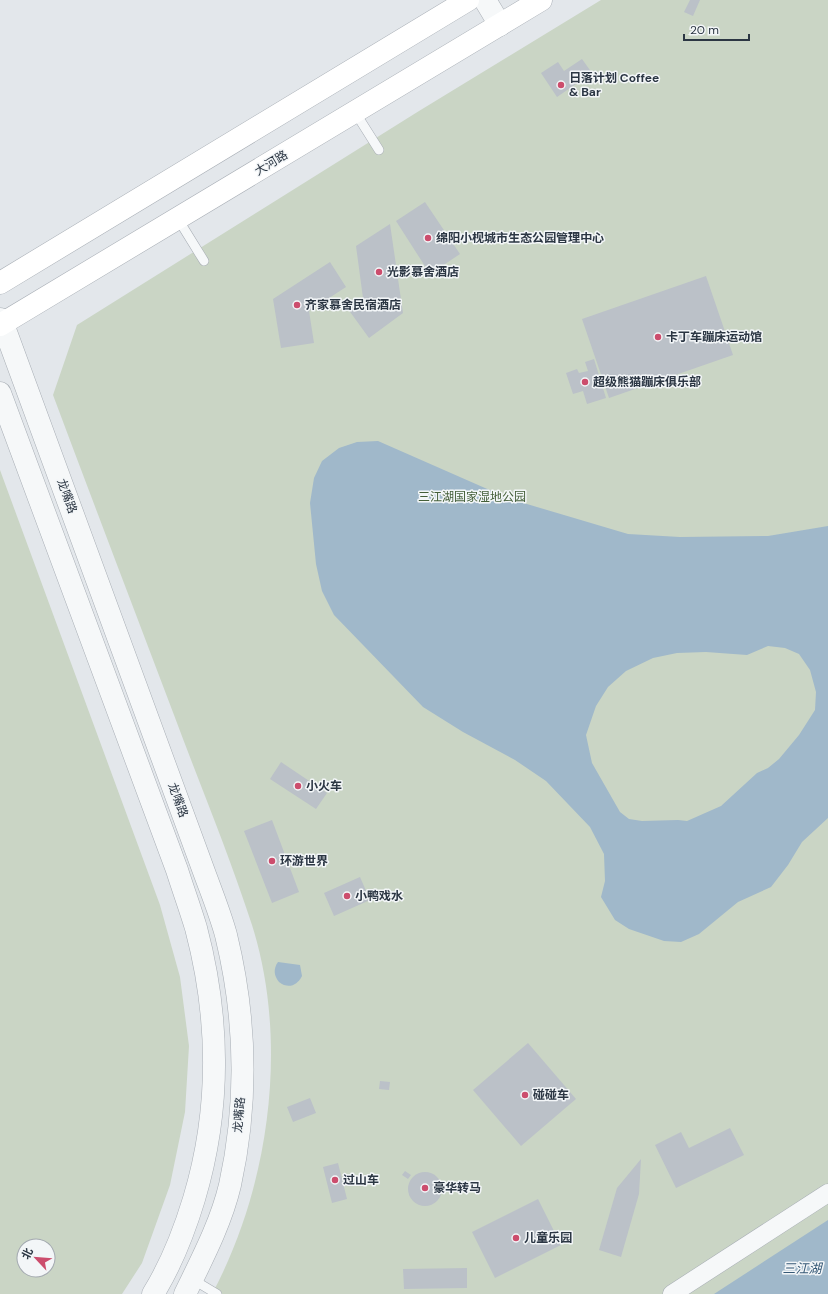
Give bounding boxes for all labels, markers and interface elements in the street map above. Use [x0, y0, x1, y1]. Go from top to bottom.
scale bar [684, 16, 749, 42]
text: 20 m [690, 22, 719, 38]
place label: 日落计划 Coffee & Bar [569, 70, 659, 100]
marker: 日落计划 Coffee & Bar [556, 80, 566, 90]
street label: 大河路 [251, 147, 291, 179]
place label: 绵阳小枧城市生态公园管理中心 [436, 230, 604, 246]
marker: 绵阳小枧城市生态公园管理中心 [423, 233, 433, 243]
place label: 光影慕舍酒店 [387, 264, 459, 280]
marker: 光影慕舍酒店 [374, 267, 384, 277]
place label: 齐家慕舍民宿酒店 [305, 297, 401, 313]
marker: 齐家慕舍民宿酒店 [292, 300, 302, 310]
place label: 卡丁车蹦床运动馆 [666, 329, 762, 345]
marker: 卡丁车蹦床运动馆 [653, 332, 663, 342]
place label: 超级熊猫蹦床俱乐部 [593, 374, 701, 390]
marker: 超级熊猫蹦床俱乐部 [580, 377, 590, 387]
street label: 龙嘴路 [53, 476, 81, 516]
park label: 三江湖国家湿地公园 [418, 489, 526, 505]
place label: 小火车 [306, 778, 342, 794]
street label: 龙嘴路 [164, 780, 192, 820]
marker: 小火车 [293, 781, 303, 791]
place label: 环游世界 [280, 853, 328, 869]
marker: 环游世界 [267, 856, 277, 866]
place label: 小鸭戏水 [355, 888, 403, 904]
marker: 小鸭戏水 [342, 891, 352, 901]
place label: 碰碰车 [533, 1087, 569, 1103]
marker: 碰碰车 [520, 1090, 530, 1100]
street label: 龙嘴路 [229, 1096, 249, 1134]
place label: 过山车 [343, 1172, 379, 1188]
marker: 过山车 [330, 1175, 340, 1185]
place label: 豪华转马 [433, 1180, 481, 1196]
marker: 豪华转马 [420, 1183, 430, 1193]
place label: 儿童乐园 [524, 1230, 572, 1246]
marker: 儿童乐园 [511, 1233, 521, 1243]
north arrow [16, 1238, 56, 1278]
text: 北 [18, 1246, 36, 1262]
water label: 三江湖 [782, 1260, 823, 1277]

